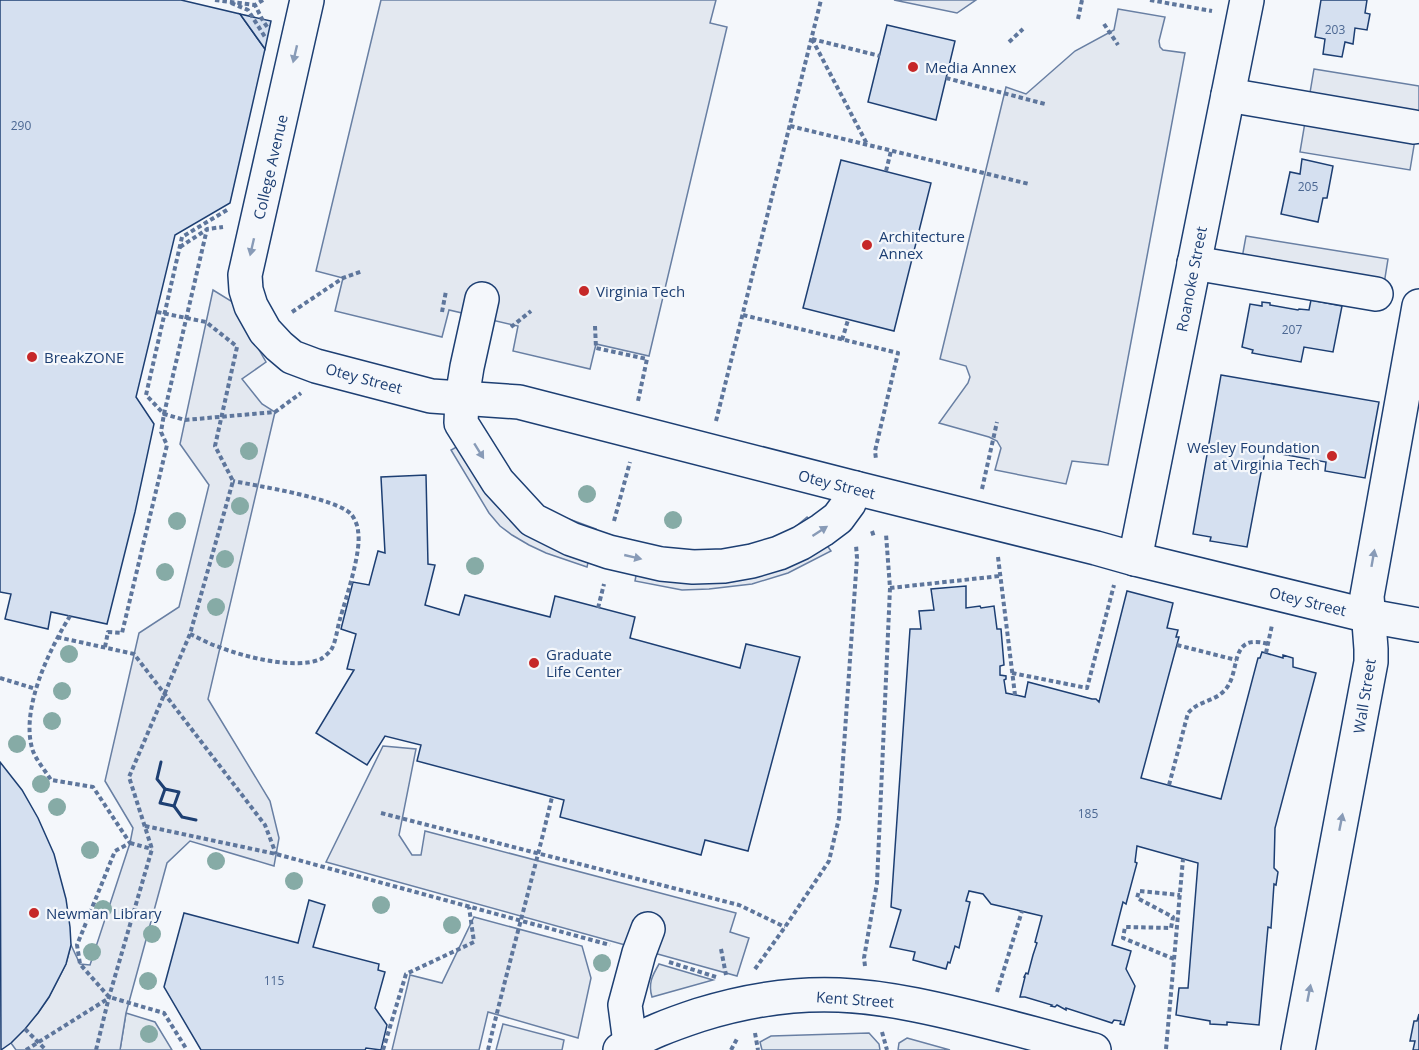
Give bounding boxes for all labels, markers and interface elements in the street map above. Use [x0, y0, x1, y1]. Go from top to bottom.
house number: 203 [1325, 21, 1345, 38]
one-way arrow [290, 45, 300, 63]
place label: Media Annex [925, 57, 1016, 77]
marker: Media Annex [906, 60, 920, 74]
street label: College Avenue [248, 113, 292, 221]
house number: 290 [11, 117, 31, 134]
house number: 205 [1298, 178, 1318, 195]
street label: Roanoke Street [1171, 225, 1211, 333]
place label: Architecture Annex [879, 226, 965, 263]
one-way arrow [246, 237, 256, 256]
marker: Architecture Annex [860, 238, 874, 252]
place label: Virginia Tech [596, 281, 685, 301]
marker: Virginia Tech [577, 284, 591, 298]
house number: 207 [1282, 321, 1302, 338]
place label: BreakZONE [44, 347, 124, 367]
marker: BreakZONE [25, 350, 39, 364]
street label: Otey Street [323, 358, 405, 398]
place label: Wesley Foundation at Virginia Tech [1187, 437, 1320, 474]
one-way arrow [474, 443, 485, 459]
marker: Wesley Foundation at Virginia Tech [1325, 449, 1339, 463]
street label: Otey Street [796, 465, 878, 503]
one-way arrow [812, 525, 828, 536]
one-way arrow [1369, 549, 1378, 568]
one-way arrow [624, 553, 643, 563]
street label: Otey Street [1267, 582, 1349, 620]
place label: Graduate Life Center [546, 644, 622, 681]
marker: Graduate Life Center [527, 656, 541, 670]
street label: Wall Street [1348, 657, 1380, 735]
house number: 185 [1078, 805, 1098, 822]
one-way arrow [1337, 812, 1346, 831]
place label: Newman Library [46, 903, 162, 923]
marker: Newman Library [27, 906, 41, 920]
house number: 115 [264, 972, 284, 989]
one-way arrow [1305, 983, 1314, 1002]
street label: Kent Street [815, 986, 895, 1012]

